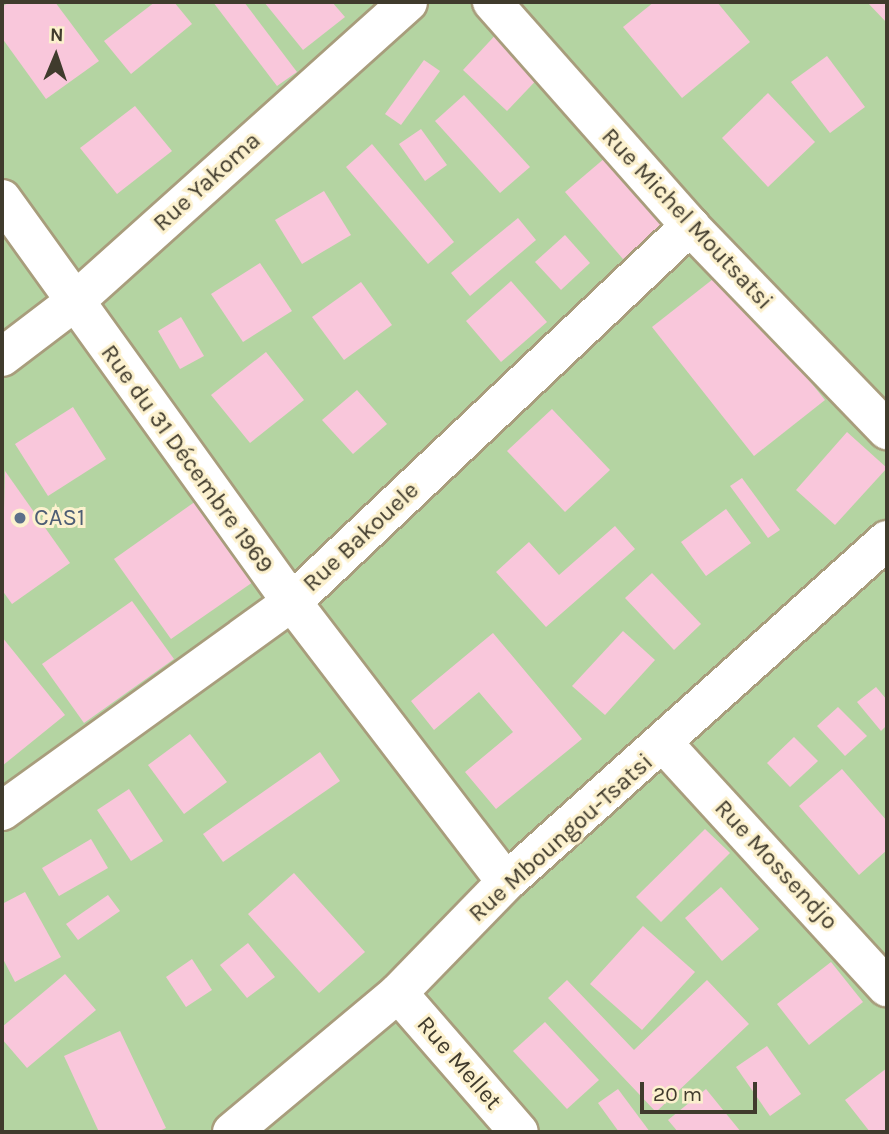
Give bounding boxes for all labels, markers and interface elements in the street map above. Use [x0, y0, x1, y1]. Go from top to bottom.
north arrow [21, 21, 91, 91]
text: N [50, 24, 64, 46]
street label: Rue Michel Moutsatsi [595, 122, 779, 316]
street label: Rue Yakoma [147, 126, 267, 238]
street label: Rue du 31 Décembre 1969 [94, 339, 280, 579]
street label: Rue Bakouele [297, 476, 425, 598]
place label: CAS1 [34, 504, 85, 532]
marker: CAS1 [12, 510, 28, 526]
street label: Rue Mboungou-Tsatsi [463, 748, 659, 928]
street label: Rue Mossendjo [708, 794, 844, 936]
street label: Rue Mellet [411, 1010, 507, 1116]
scale bar [644, 1068, 761, 1112]
text: 20 m [653, 1082, 702, 1106]

